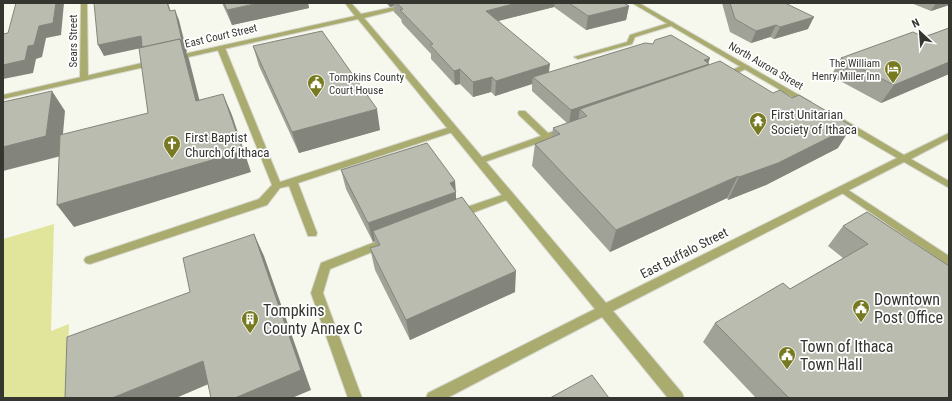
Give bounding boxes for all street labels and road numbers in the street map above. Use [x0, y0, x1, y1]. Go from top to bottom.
street label: Sears Street [67, 15, 80, 67]
street label: East Court Street [184, 21, 258, 51]
street label: North Aurora Street [726, 39, 806, 93]
street label: East Buffalo Street [638, 224, 730, 282]

